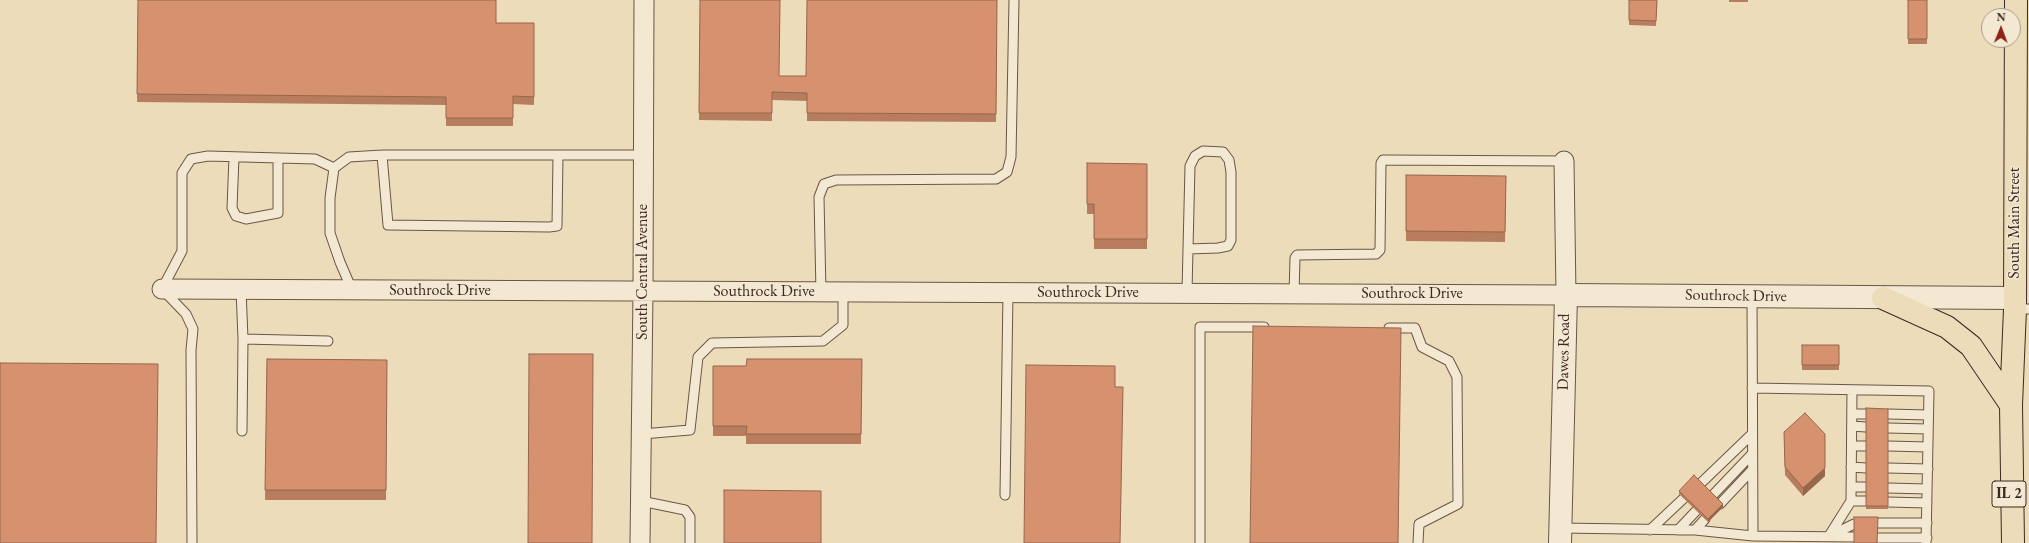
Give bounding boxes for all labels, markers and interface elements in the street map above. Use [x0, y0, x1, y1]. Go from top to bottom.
north arrow [1981, 8, 2021, 48]
text: N [1997, 10, 2006, 24]
street label: South Main Street [2005, 167, 2025, 279]
street label: South Central Avenue [633, 204, 653, 340]
street label: Southrock Drive [389, 281, 491, 301]
street label: Southrock Drive [713, 282, 815, 302]
street label: Southrock Drive [1037, 283, 1139, 303]
street label: Southrock Drive [1361, 284, 1463, 304]
street label: Southrock Drive [1685, 286, 1787, 306]
street label: Dawes Road [1554, 313, 1574, 391]
road number: IL 2 [1992, 481, 2026, 507]

